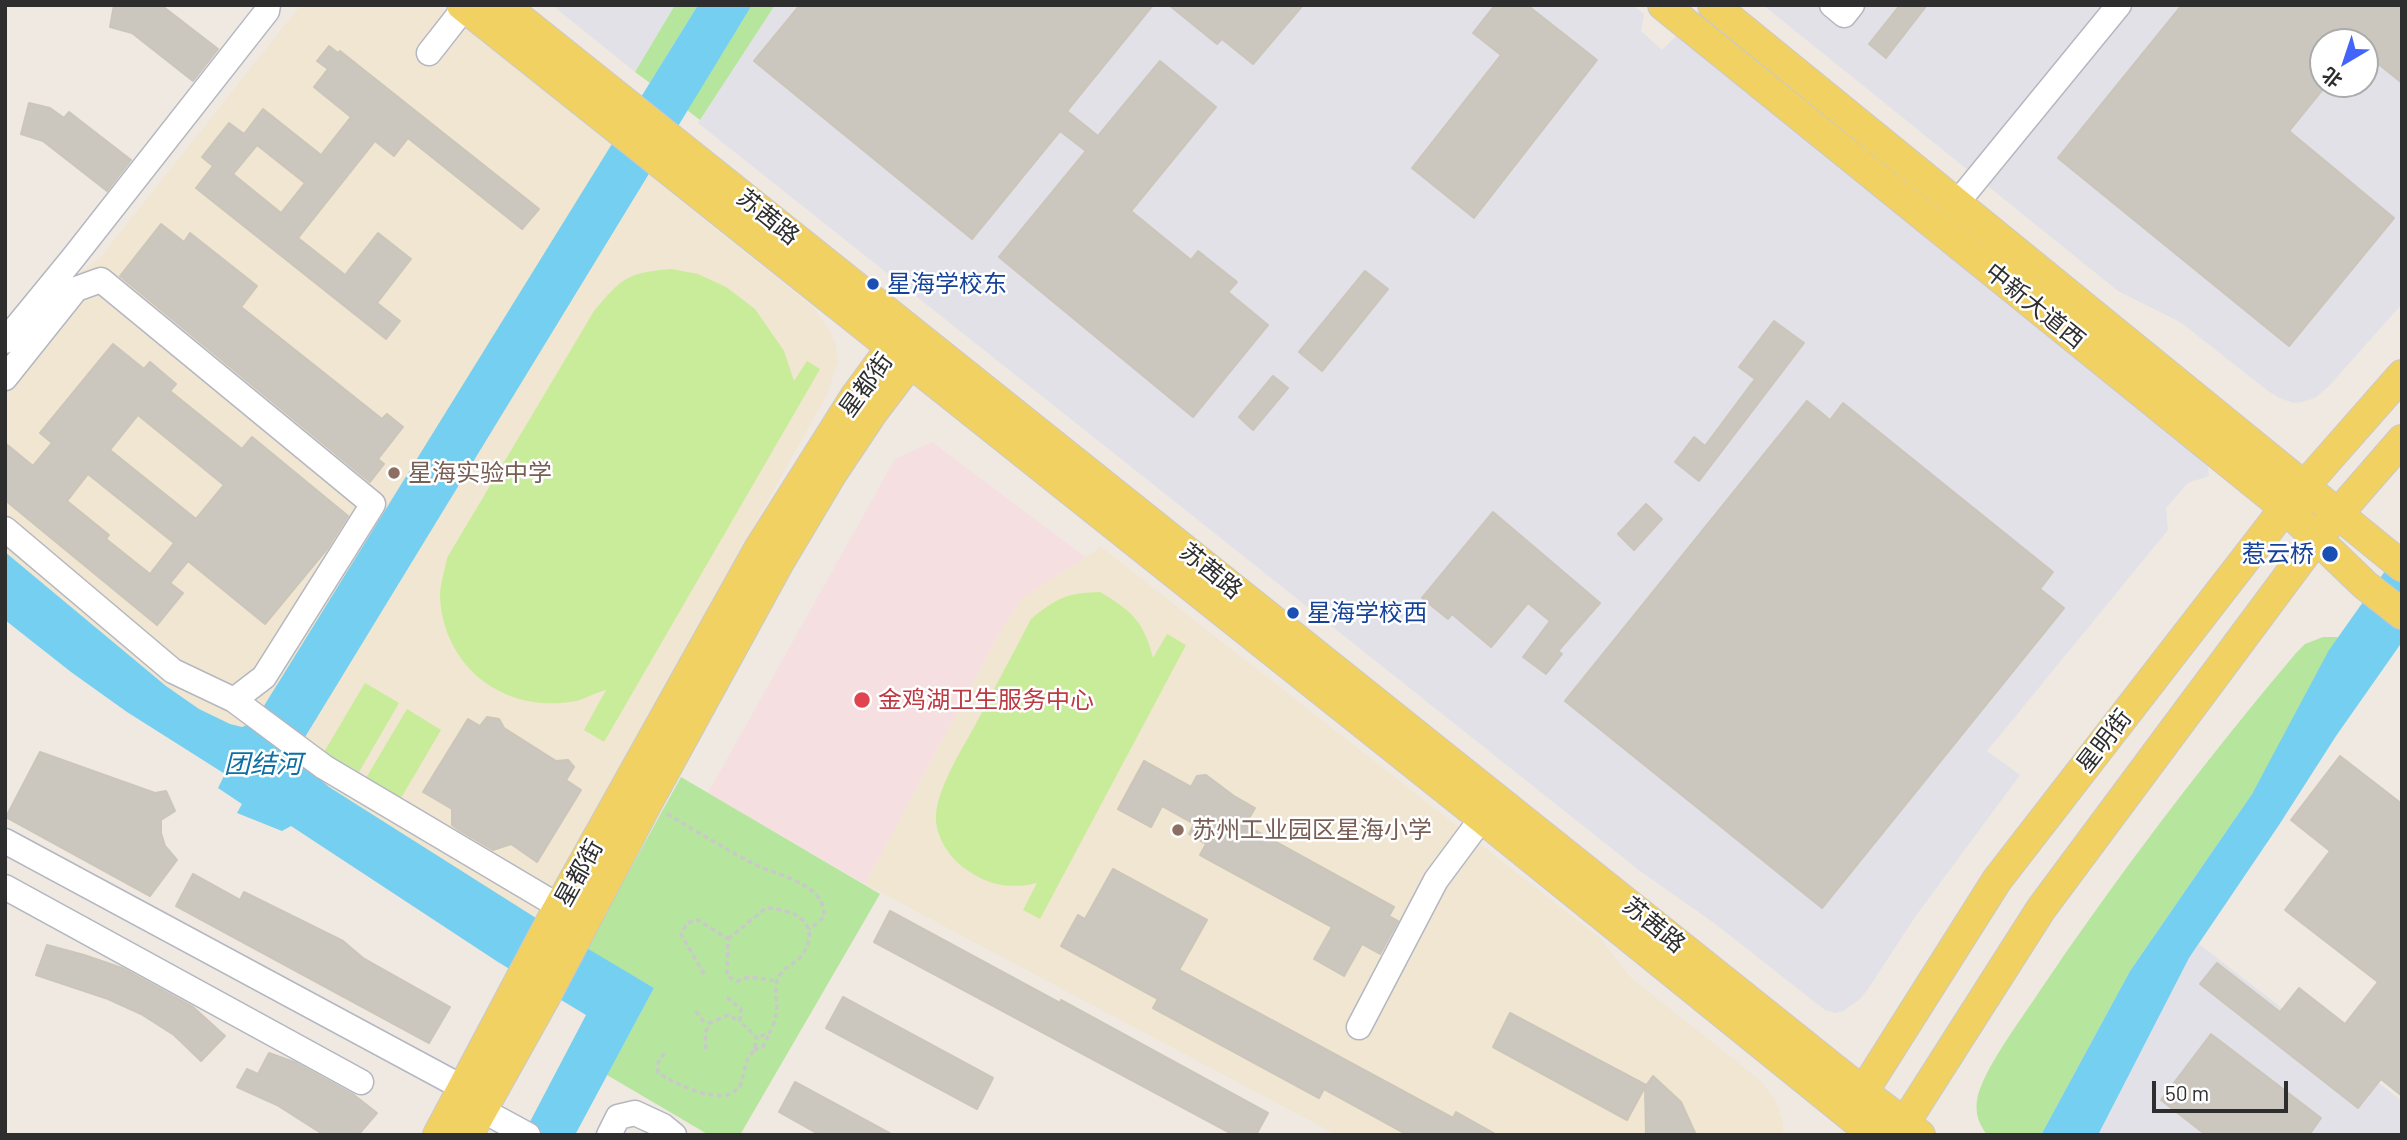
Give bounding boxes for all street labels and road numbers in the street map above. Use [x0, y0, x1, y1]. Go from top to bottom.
street label: 苏茜路 [731, 183, 805, 251]
street label: 中新大道西 [1979, 257, 2091, 355]
street label: 星都街 [833, 347, 899, 423]
street label: 苏茜路 [1174, 537, 1248, 605]
street label: 星明街 [2070, 704, 2138, 778]
street label: 星都街 [549, 835, 609, 911]
street label: 苏茜路 [1617, 891, 1691, 959]

